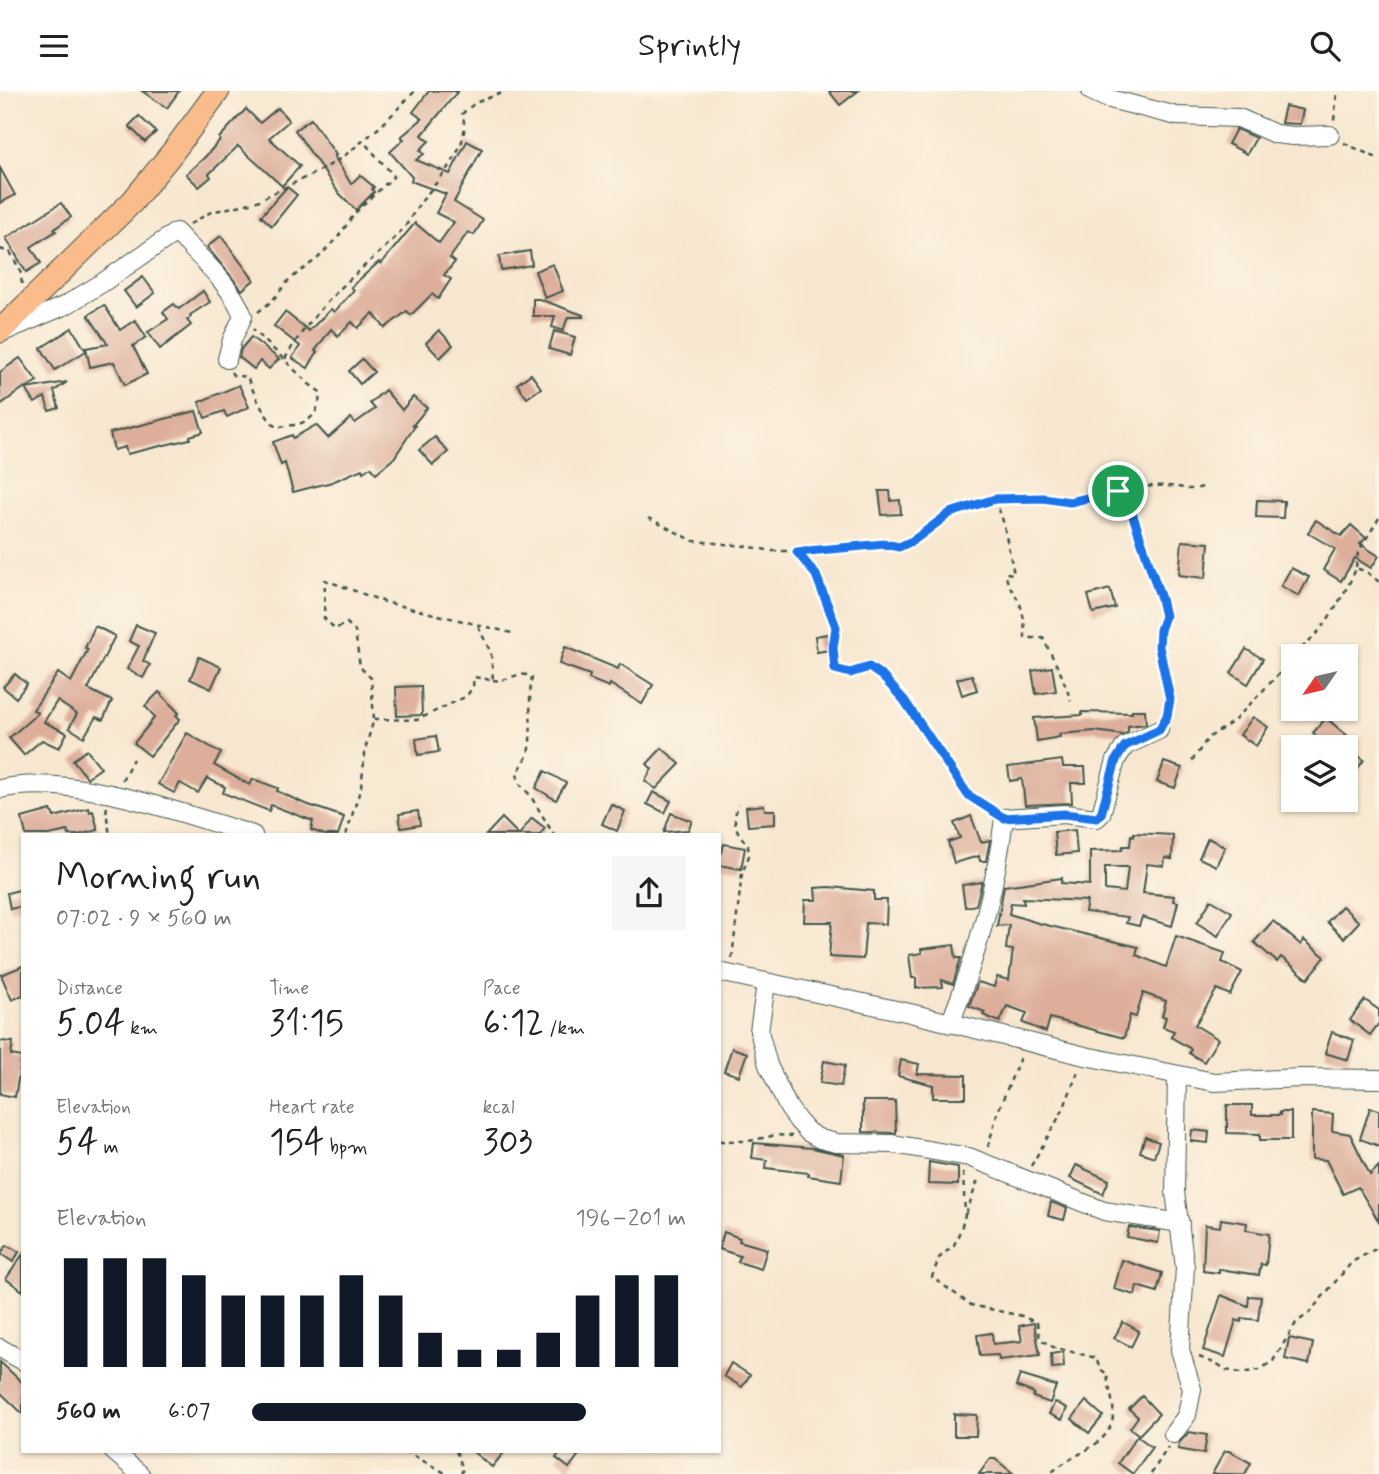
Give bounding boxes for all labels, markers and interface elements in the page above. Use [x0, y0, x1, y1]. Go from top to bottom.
text: Sprintly [638, 25, 741, 67]
icon: menu [35, 27, 73, 65]
icon: search [1306, 27, 1344, 65]
pin [1088, 461, 1148, 521]
icon: arrive [1099, 472, 1137, 510]
north arrow [1281, 644, 1358, 721]
map controls [1281, 644, 1358, 812]
button: layers [1281, 735, 1358, 812]
text: Morning run [56, 853, 261, 902]
button: share [612, 856, 686, 930]
text: 07:02 · 9 × 560 m [56, 904, 232, 934]
text: Distance [56, 976, 123, 1001]
text: Time [269, 976, 309, 1001]
text: Pace [483, 976, 520, 1001]
text: 5.04 [56, 1001, 125, 1047]
text: 31:15 [269, 1001, 344, 1047]
text: 6:12 [483, 1001, 544, 1047]
text: km [125, 1016, 158, 1041]
text: /km [544, 1016, 585, 1041]
text: Elevation [56, 1095, 131, 1120]
text: Heart rate [269, 1095, 355, 1120]
text: kcal [483, 1095, 515, 1120]
text: 54 [56, 1120, 98, 1166]
text: 154 [269, 1120, 324, 1166]
text: 303 [483, 1120, 533, 1166]
text: m [98, 1135, 119, 1160]
text: bpm [324, 1135, 368, 1160]
text: Elevation [56, 1204, 147, 1234]
text: 196–201 m [576, 1204, 686, 1234]
text: 560 m [56, 1397, 121, 1427]
text: 6:07 [168, 1397, 210, 1427]

